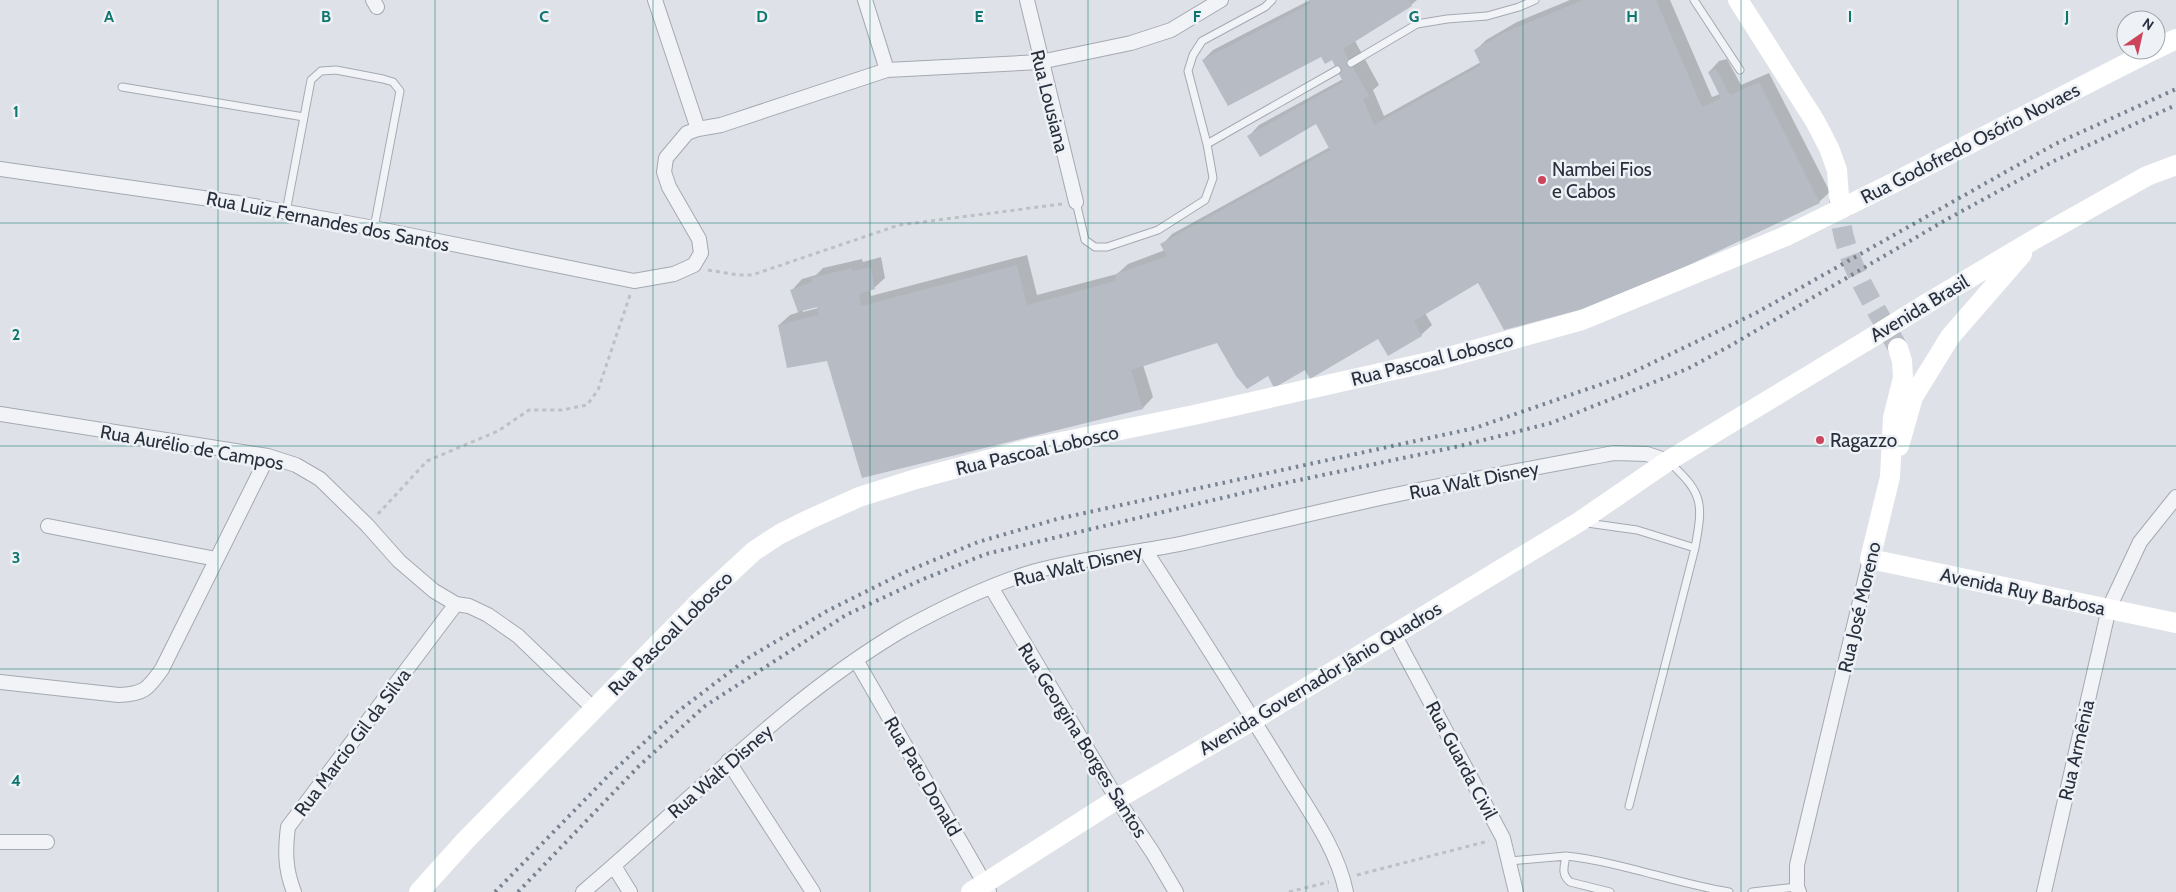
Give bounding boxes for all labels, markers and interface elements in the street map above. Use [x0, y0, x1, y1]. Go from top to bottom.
text: A [104, 7, 114, 26]
text: B [321, 7, 331, 26]
text: C [539, 7, 549, 26]
text: D [756, 7, 768, 26]
text: E [974, 7, 984, 26]
text: F [1193, 7, 1202, 26]
text: G [1409, 7, 1419, 26]
text: H [1626, 7, 1638, 26]
text: I [1848, 7, 1852, 26]
text: J [2064, 7, 2069, 26]
north arrow [2116, 10, 2166, 60]
text: N [2139, 14, 2157, 34]
street label: Rua Lousiana [1026, 47, 1073, 155]
street label: Rua Godofredo Osório Novaes [1857, 78, 2084, 209]
text: 1 [13, 102, 19, 121]
place label: Nambei Fios e Cabos [1552, 158, 1652, 203]
marker: Nambei Fios e Cabos [1536, 174, 1548, 186]
street label: Rua Luiz Fernandes dos Santos [204, 187, 452, 256]
street label: Avenida Brasil [1866, 270, 1973, 347]
text: 2 [12, 325, 20, 344]
street label: Rua Pascoal Lobosco [1349, 328, 1516, 391]
street label: Rua Aurélio de Campos [98, 420, 285, 475]
street label: Rua Pascoal Lobosco [953, 421, 1121, 480]
place label: Ragazzo [1830, 429, 1897, 452]
marker: Ragazzo [1814, 434, 1826, 446]
street label: Rua Walt Disney [1407, 457, 1541, 504]
street label: Rua Walt Disney [1012, 539, 1145, 591]
street label: Rua José Moreno [1833, 539, 1886, 675]
text: 3 [12, 548, 20, 567]
street label: Avenida Ruy Barbosa [1938, 563, 2107, 620]
street label: Rua Pascoal Lobosco [603, 566, 737, 700]
street label: Avenida Governador Jânio Quadros [1195, 597, 1446, 760]
street label: Rua Georgina Borges Santos [1013, 639, 1152, 842]
street label: Rua Marcio Gil da Silva [289, 664, 416, 821]
street label: Rua Guarda Civil [1421, 697, 1503, 824]
street label: Rua Armênia [2054, 698, 2099, 803]
street label: Rua Pato Donald [879, 712, 966, 840]
street label: Rua Walt Disney [663, 719, 778, 823]
text: 4 [11, 771, 21, 790]

